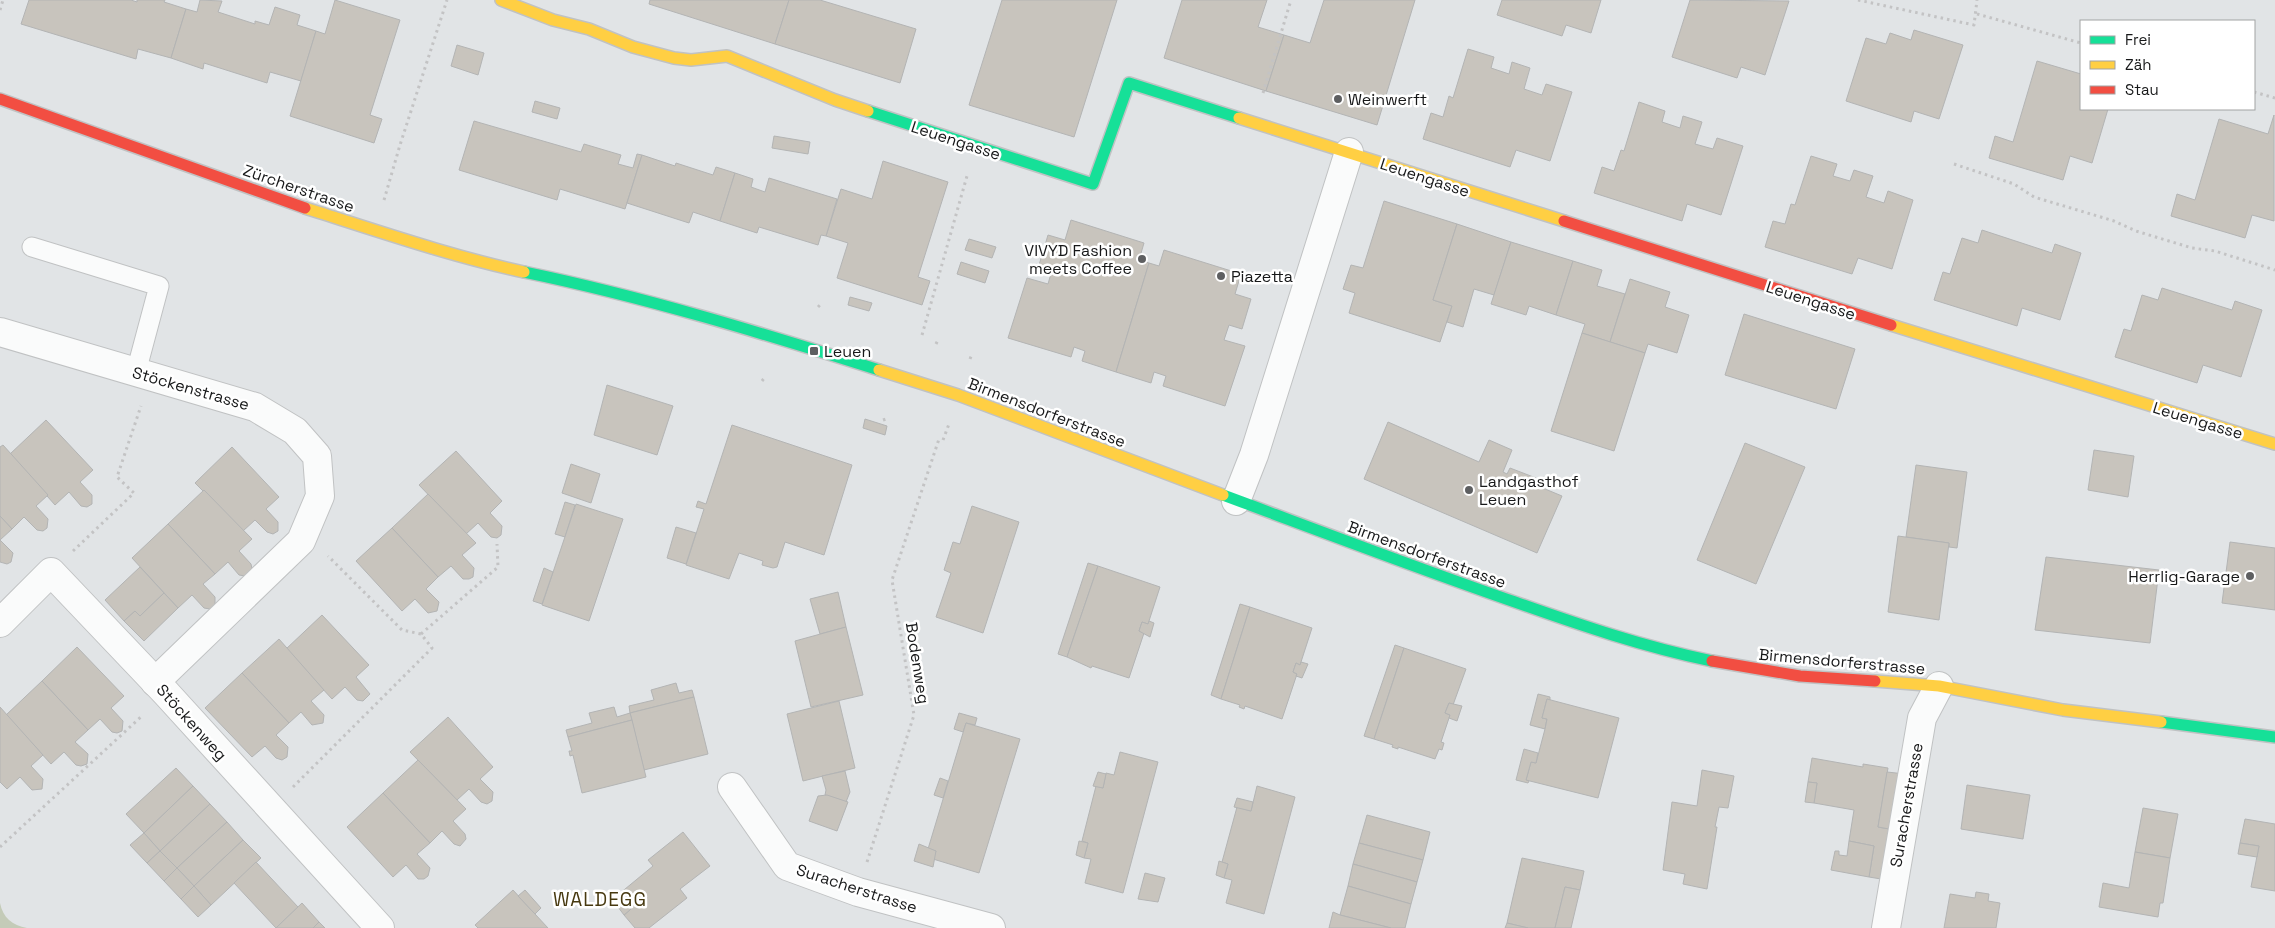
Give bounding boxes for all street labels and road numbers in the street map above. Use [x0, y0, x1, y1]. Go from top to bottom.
street label: Leuengasse [908, 116, 1003, 165]
street label: Leuengasse [1377, 153, 1472, 202]
street label: Zürcherstrasse [240, 160, 357, 217]
street label: Leuengasse [1763, 276, 1858, 325]
street label: Stöckenstrasse [130, 362, 252, 415]
street label: Birmensdorferstrasse [965, 373, 1129, 452]
street label: Leuengasse [2150, 397, 2245, 444]
street label: Birmensdorferstrasse [1345, 516, 1509, 593]
street label: Bodenweg [901, 621, 934, 705]
street label: Birmensdorferstrasse [1758, 644, 1926, 679]
street label: Stöckenweg [152, 680, 232, 765]
street label: Suracherstrasse [1885, 741, 1928, 869]
street label: Suracherstrasse [794, 859, 920, 918]

